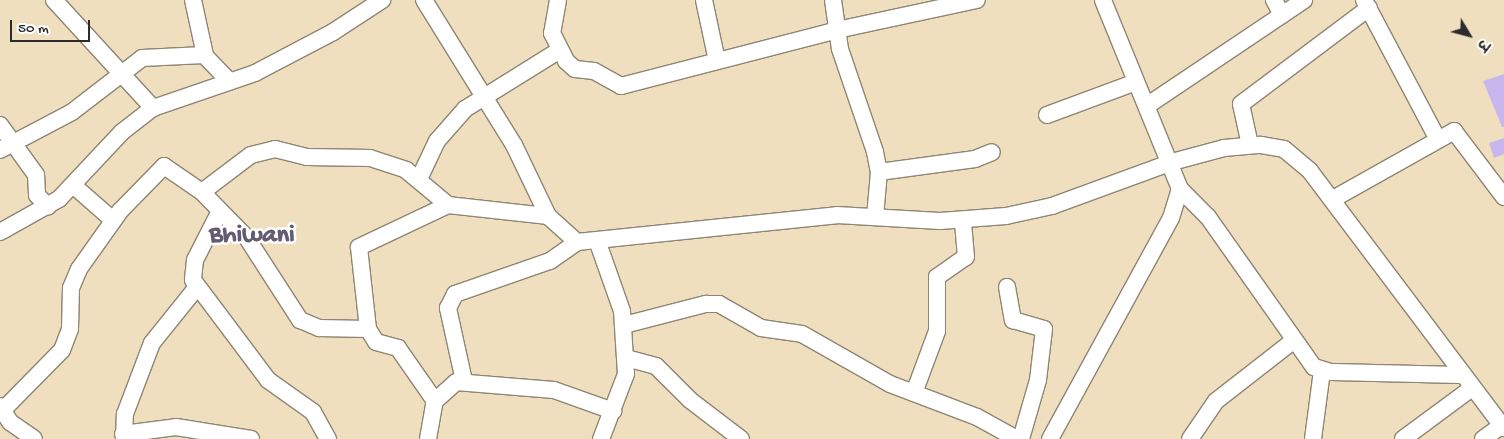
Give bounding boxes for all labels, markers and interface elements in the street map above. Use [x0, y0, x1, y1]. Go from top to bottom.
scale bar [12, 10, 92, 42]
north arrow [1444, 10, 1494, 60]
text: 50 m [18, 20, 49, 38]
text: उ [1472, 35, 1491, 53]
district label: Bhiwani [209, 221, 295, 253]

